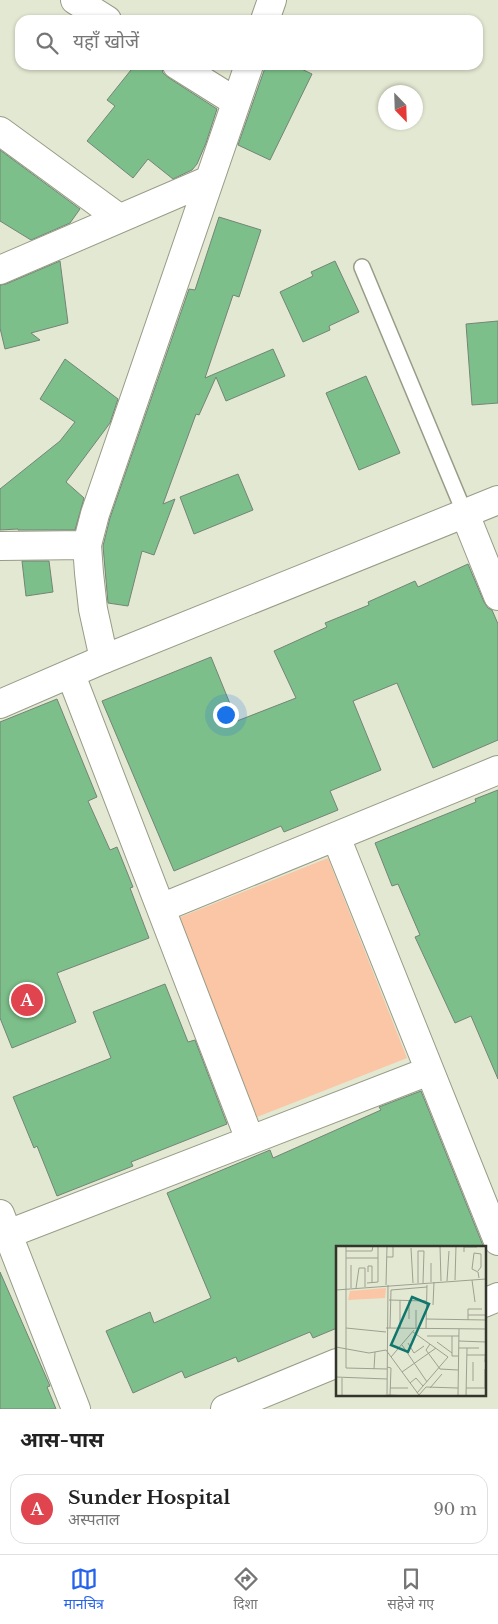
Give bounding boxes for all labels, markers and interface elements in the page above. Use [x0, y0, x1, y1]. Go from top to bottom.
search box [15, 15, 483, 70]
icon: search [33, 29, 61, 57]
text: यहाँ खोजें [73, 30, 139, 53]
north arrow [378, 85, 423, 130]
your location [213, 702, 239, 728]
pin: A [11, 981, 43, 1019]
inset map [336, 1246, 486, 1396]
text: आस-पास [20, 1427, 104, 1453]
text: Sunder Hospital [68, 1486, 230, 1509]
text: A [31, 1499, 43, 1519]
text: 90 m [434, 1499, 477, 1519]
text: अस्पताल [68, 1509, 120, 1529]
tab: मानचित्र [64, 1565, 104, 1615]
tab: दिशा [232, 1565, 260, 1615]
tab: सहेजे गए [387, 1565, 434, 1615]

